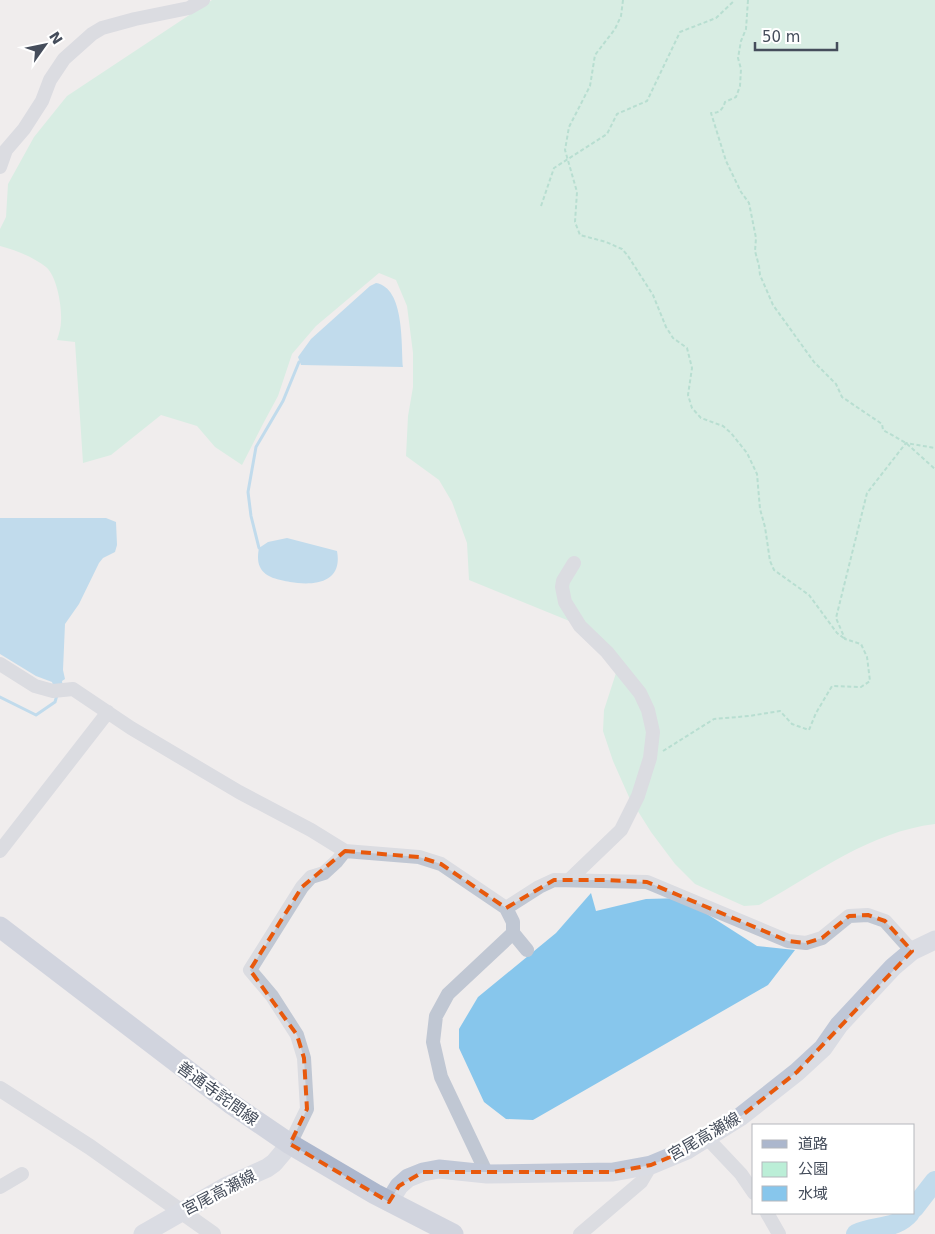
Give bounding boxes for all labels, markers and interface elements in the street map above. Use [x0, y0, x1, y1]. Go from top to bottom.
north arrow [20, 20, 70, 70]
scale bar [755, 20, 838, 52]
text: 50 m [762, 28, 800, 46]
text: N [46, 29, 66, 47]
street label: 善通寺詫間線 [173, 1058, 262, 1129]
street label: 宮尾高瀬線 [665, 1108, 744, 1165]
legend [752, 1124, 915, 1214]
text: 道路 [798, 1135, 828, 1153]
text: 公園 [798, 1160, 828, 1178]
street label: 宮尾高瀬線 [179, 1166, 259, 1219]
text: 水域 [798, 1185, 828, 1203]

